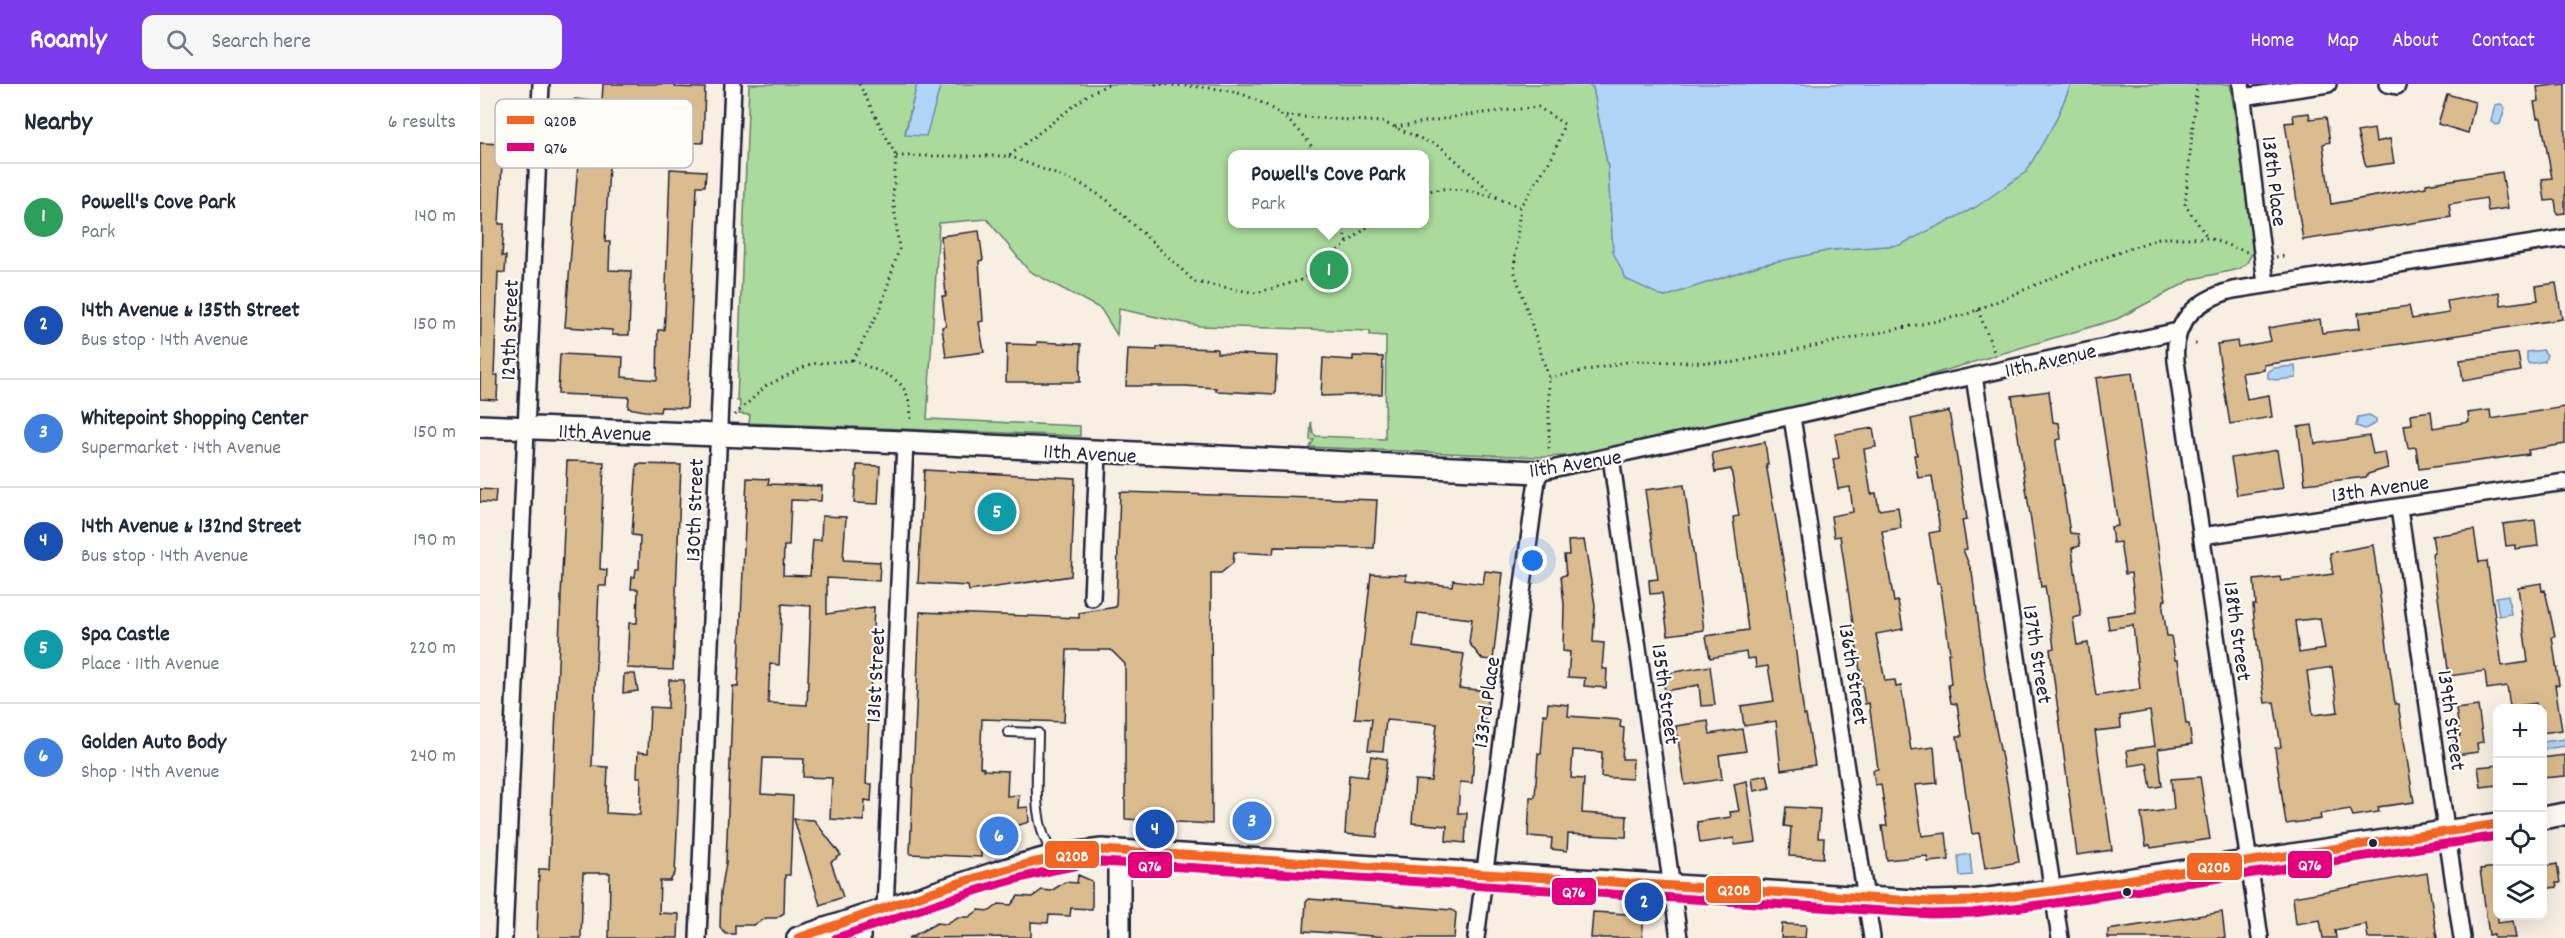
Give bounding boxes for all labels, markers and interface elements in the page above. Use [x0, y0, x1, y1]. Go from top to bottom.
search box [142, 15, 562, 69]
text: Roamly [30, 22, 106, 62]
icon: search [163, 26, 196, 59]
text: Search here [211, 27, 311, 58]
text: Home [2250, 27, 2294, 57]
text: Map [2327, 27, 2359, 57]
text: About [2392, 27, 2439, 57]
text: Contact [2472, 27, 2535, 57]
legend [495, 99, 693, 168]
text: Nearby [24, 105, 92, 142]
text: 6 results [388, 109, 456, 137]
text: Q20B [544, 111, 577, 134]
street label: 138th Place [2252, 135, 2293, 228]
text: Q76 [544, 138, 567, 161]
popup [1228, 150, 1429, 228]
text: Powell's Cove Park [1251, 160, 1406, 191]
text: Powell's Cove Park [81, 188, 236, 219]
text: Park [1251, 191, 1285, 219]
text: 1 [41, 203, 46, 231]
text: 140 m [414, 203, 456, 231]
text: Park [81, 219, 115, 247]
pin: 1 [1310, 248, 1348, 292]
street label: 129th Street [494, 279, 529, 381]
text: 14th Avenue & 135th Street [81, 296, 300, 327]
text: 2 [39, 311, 48, 339]
text: 150 m [413, 311, 456, 339]
text: Bus stop · 14th Avenue [81, 327, 248, 355]
street label: 11th Avenue [2002, 337, 2100, 388]
text: Whitepoint Shopping Center [81, 404, 308, 435]
street label: 11th Avenue [558, 417, 652, 452]
text: 3 [39, 419, 48, 447]
text: 150 m [413, 419, 456, 447]
text: Supermarket · 14th Avenue [81, 435, 281, 463]
street label: 11th Avenue [1043, 438, 1137, 473]
street label: 11th Avenue [1527, 443, 1624, 488]
street label: 130th Street [679, 458, 714, 562]
street label: 13th Avenue [2330, 468, 2431, 513]
pin: 5 [978, 490, 1016, 534]
text: 14th Avenue & 132nd Street [81, 512, 301, 543]
text: 4 [39, 527, 48, 555]
text: 190 m [413, 527, 456, 555]
text: Bus stop · 14th Avenue [81, 543, 248, 571]
your location [1518, 546, 1547, 575]
street label: 138th Street [2213, 580, 2258, 683]
street label: 137th Street [2012, 603, 2059, 706]
text: Spa Castle [81, 620, 170, 651]
street label: 136th Street [1828, 622, 1875, 727]
street label: 131st Street [860, 627, 895, 724]
text: 5 [39, 635, 48, 663]
text: 220 m [409, 635, 456, 663]
street label: 135th Street [1641, 642, 1686, 747]
text: Place · 11th Avenue [81, 651, 219, 679]
street label: 133rd Place [1467, 655, 1510, 750]
street label: 139th Street [2427, 668, 2472, 773]
map controls [2493, 704, 2547, 920]
button: + [2493, 704, 2547, 758]
text: Golden Auto Body [81, 728, 226, 759]
text: 6 [39, 743, 48, 771]
text: 240 m [410, 743, 456, 771]
button: − [2493, 758, 2547, 812]
text: Shop · 14th Avenue [81, 759, 219, 787]
pin: 3 [1232, 798, 1272, 844]
pin: 4 [1136, 806, 1174, 852]
button: locate [2493, 812, 2547, 866]
pin: 6 [980, 814, 1018, 858]
unlabelled marker [2367, 837, 2379, 849]
line badge: Q20B [1044, 840, 1100, 869]
text: Q20B [1056, 846, 1089, 869]
line badge: Q76 [2287, 850, 2333, 879]
line badge: Q76 [1127, 851, 1173, 879]
line badge: Q20B [2186, 852, 2243, 881]
text: Q76 [2298, 855, 2322, 878]
text: Q76 [1138, 856, 1162, 879]
text: Q20B [2198, 857, 2231, 880]
button: layers [2493, 866, 2547, 920]
line badge: Q20B [1705, 875, 1762, 904]
line badge: Q76 [1551, 877, 1597, 906]
pin: 2 [1624, 880, 1664, 924]
text: Q20B [1718, 880, 1751, 903]
text: Q76 [1562, 882, 1586, 905]
unlabelled marker [2121, 886, 2133, 898]

